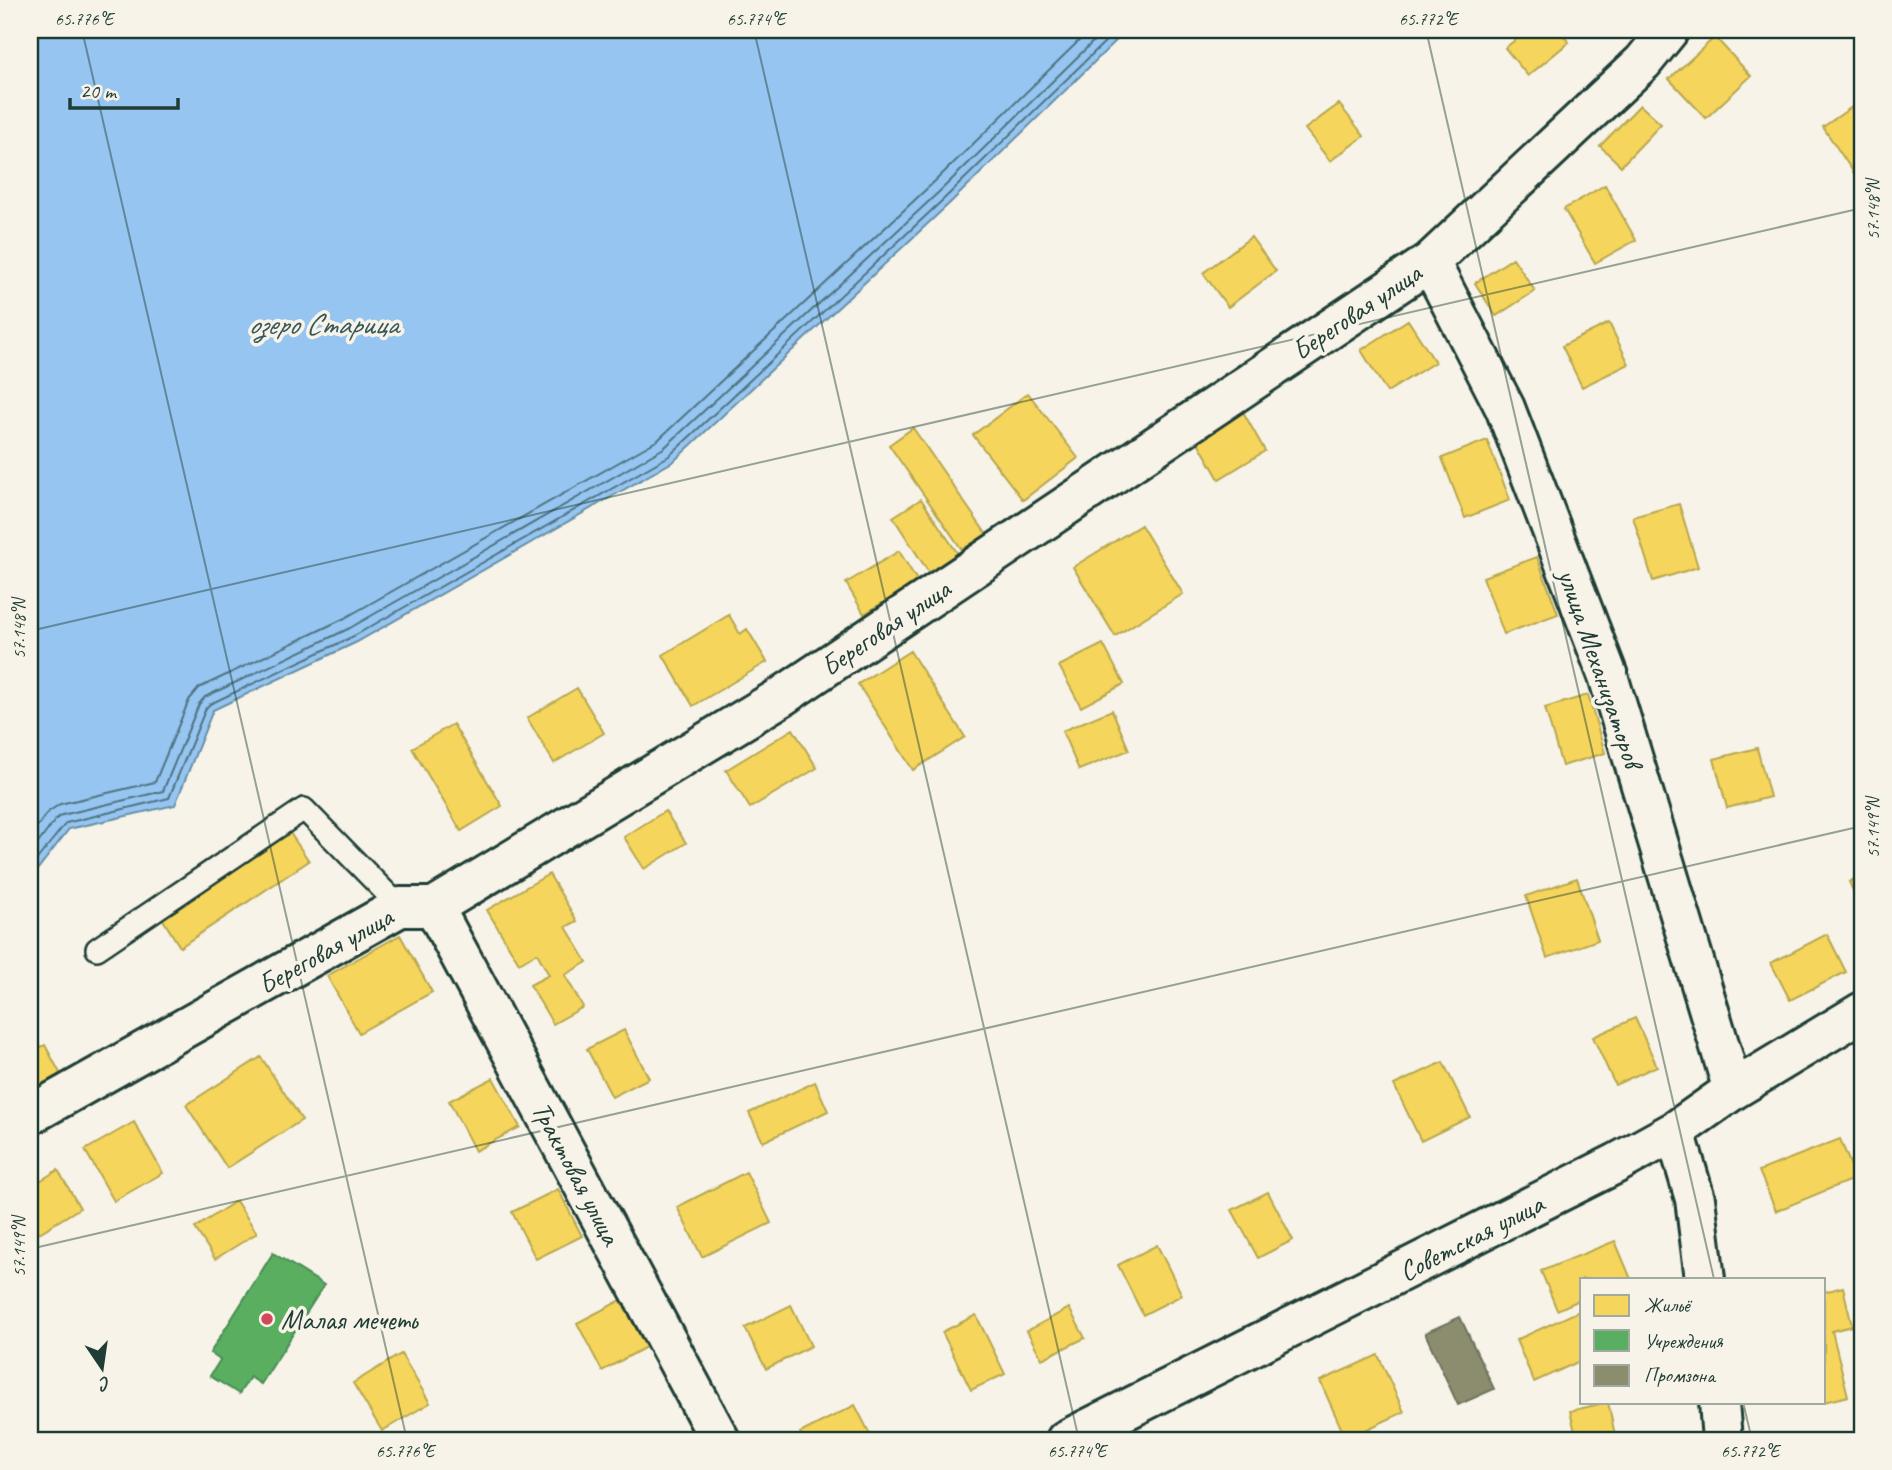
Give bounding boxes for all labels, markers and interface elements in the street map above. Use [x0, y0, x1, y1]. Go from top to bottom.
text: 65.776°E [55, 8, 116, 30]
text: 65.774°E [727, 8, 788, 30]
text: 65.772°E [1399, 8, 1460, 30]
scale bar [70, 66, 178, 110]
text: 20 m [80, 78, 118, 104]
text: 57.148°N [1862, 177, 1884, 240]
street label: Береговая улица [1285, 254, 1429, 368]
water label: озеро Старица [248, 305, 402, 343]
street label: улица Механизаторов [1550, 563, 1652, 776]
street label: Береговая улица [814, 570, 958, 684]
text: 57.148°N [8, 596, 30, 659]
text: 57.149°N [1862, 795, 1884, 858]
street label: Береговая улица [252, 898, 400, 1002]
street label: Трактовая улица [524, 1096, 630, 1252]
street label: Советская улица [1393, 1185, 1551, 1289]
text: 57.149°N [8, 1214, 30, 1277]
legend [1580, 1278, 1826, 1404]
text: Жильё [1644, 1292, 1693, 1318]
place label: Малая мечеть [281, 1302, 420, 1337]
marker: Малая мечеть [259, 1311, 275, 1327]
text: Учреждения [1644, 1328, 1724, 1354]
north arrow [66, 1334, 136, 1404]
text: Промзона [1644, 1362, 1717, 1388]
text: С [96, 1371, 113, 1397]
text: 65.776°E [376, 1440, 437, 1462]
text: 65.774°E [1048, 1440, 1109, 1462]
text: 65.772°E [1721, 1440, 1782, 1462]

